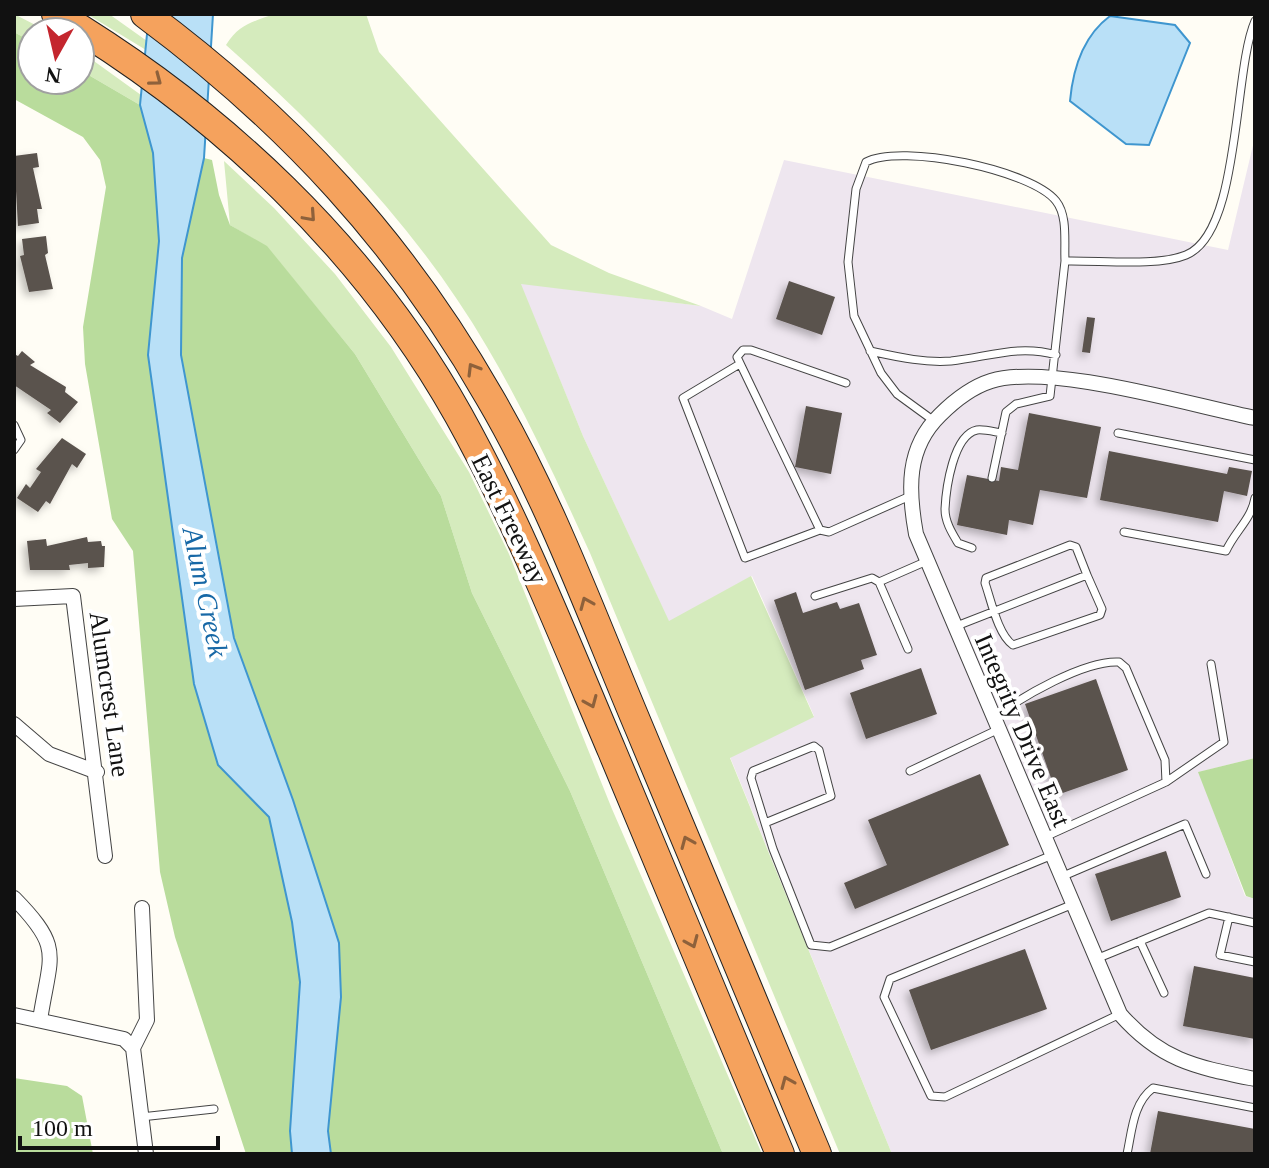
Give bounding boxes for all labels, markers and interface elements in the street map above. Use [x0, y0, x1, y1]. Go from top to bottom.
north arrow [16, 16, 96, 96]
text: N [44, 62, 63, 89]
one-way arrow [148, 71, 162, 85]
one-way arrow [300, 207, 315, 222]
one-way arrow [467, 363, 483, 378]
street label: East Freeway [466, 450, 553, 589]
water label: Alum Creek [176, 522, 235, 660]
one-way arrow [579, 596, 596, 610]
street label: Alumcrest Lane [84, 609, 135, 779]
street label: Integrity Drive East [969, 629, 1077, 832]
one-way arrow [582, 694, 598, 708]
one-way arrow [680, 836, 696, 850]
one-way arrow [682, 934, 698, 948]
one-way arrow [781, 1076, 797, 1090]
scale bar [20, 1100, 218, 1150]
text: 100 m [32, 1115, 93, 1141]

